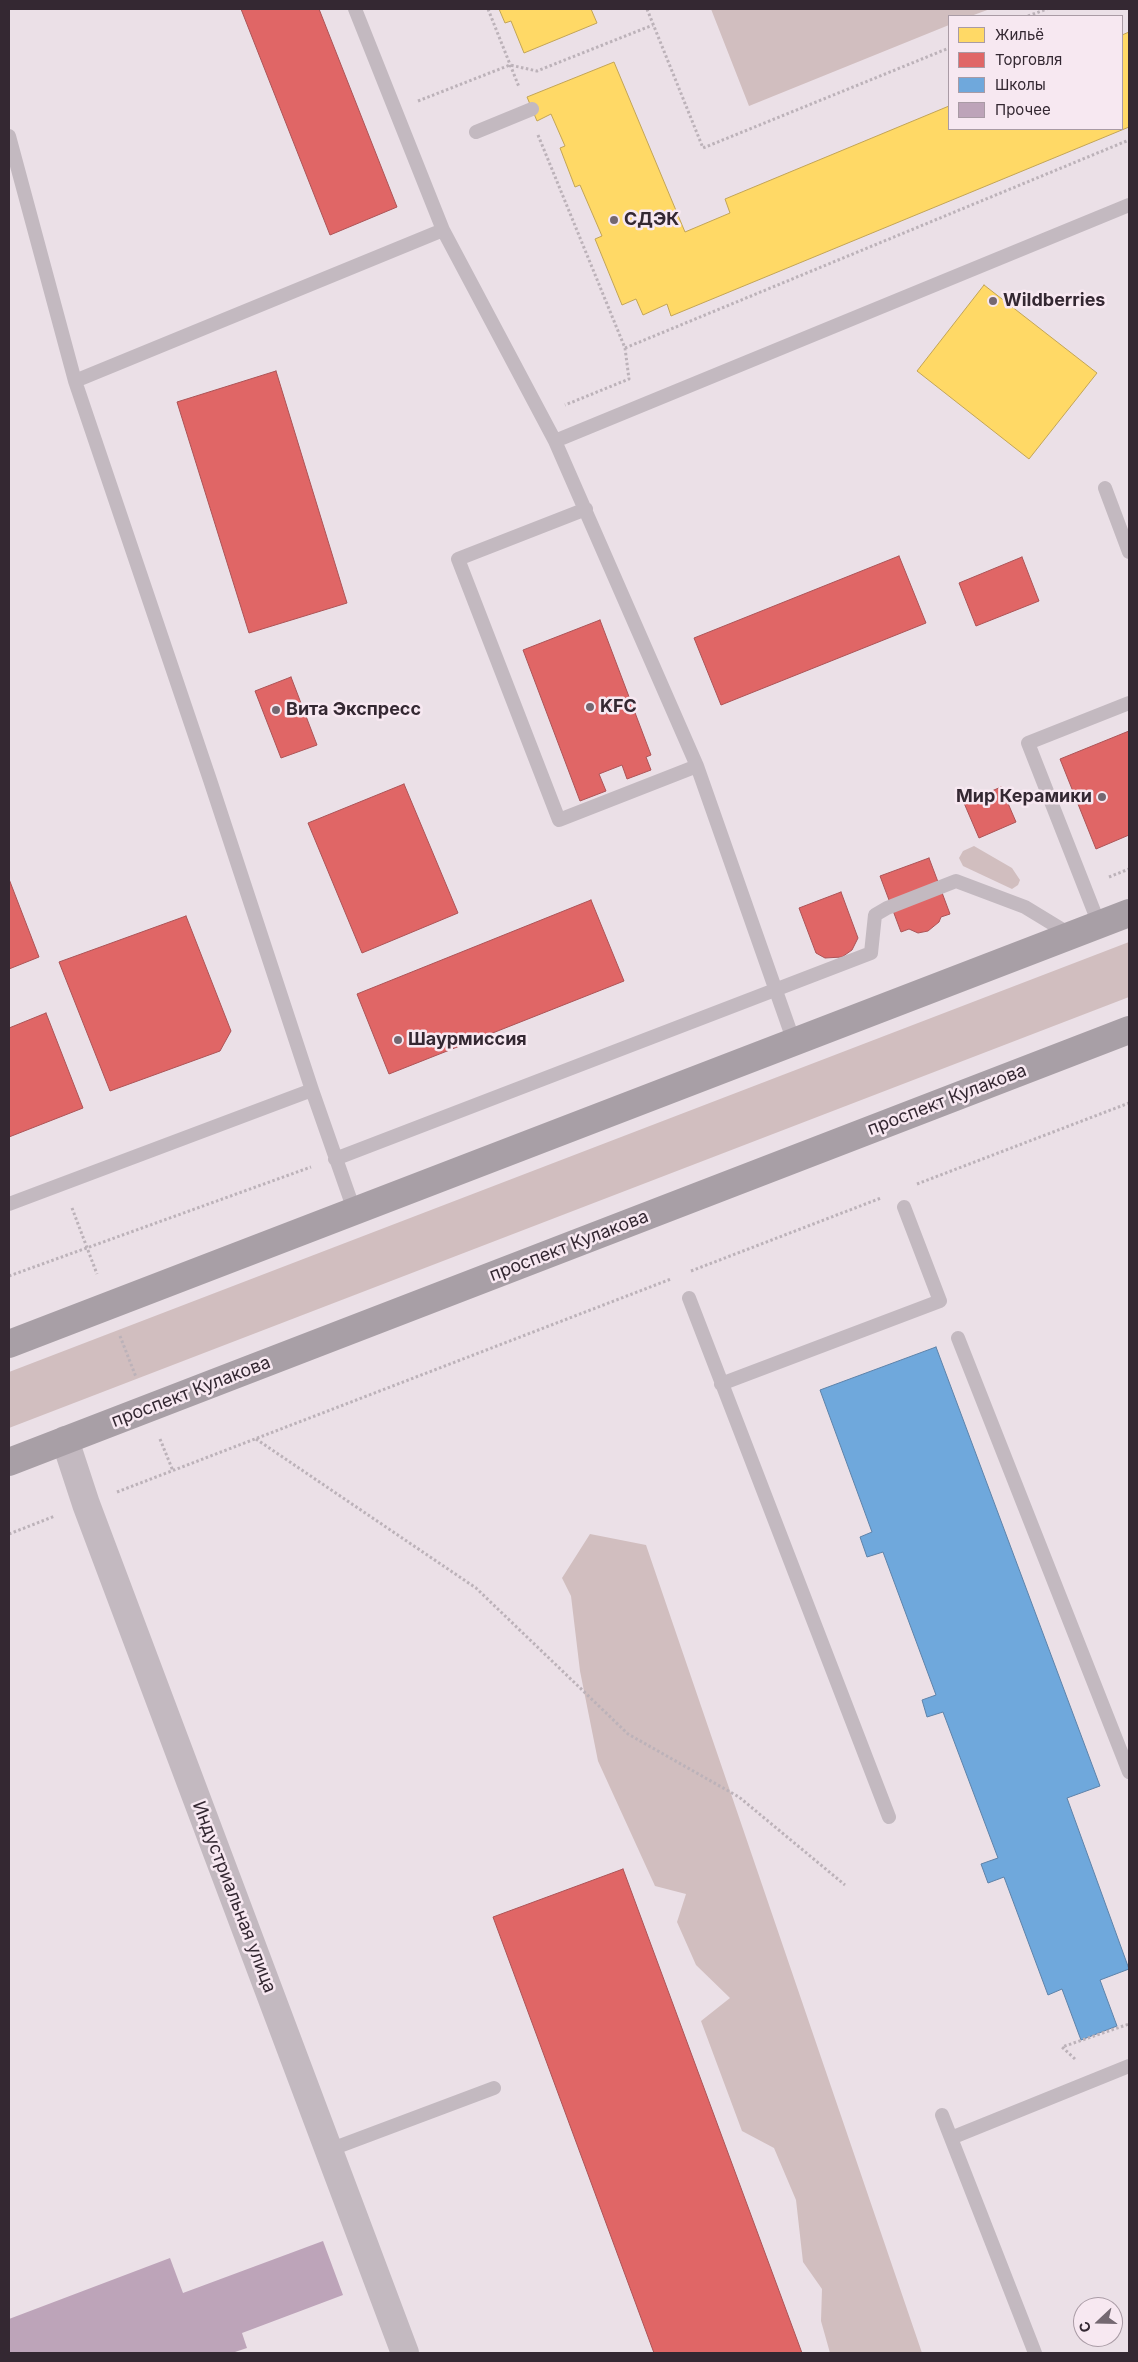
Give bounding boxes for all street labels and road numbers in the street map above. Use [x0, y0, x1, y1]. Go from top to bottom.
street label: проспект Кулакова [864, 1060, 1030, 1140]
street label: проспект Кулакова [486, 1206, 652, 1286]
street label: проспект Кулакова [108, 1352, 274, 1432]
street label: Индустриальная улица [187, 1798, 281, 1996]

